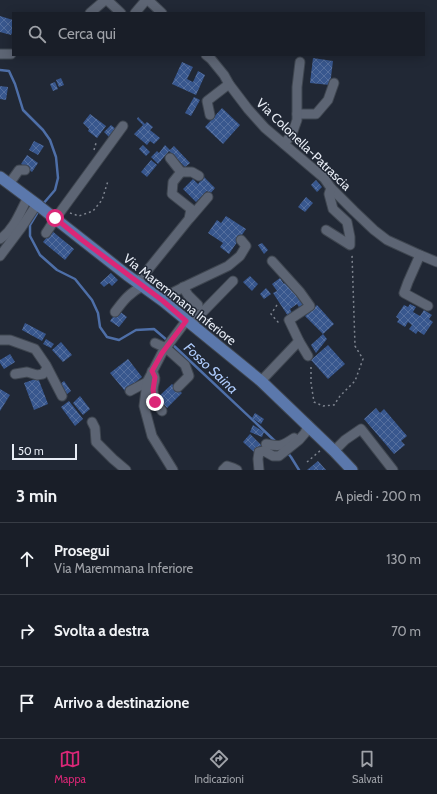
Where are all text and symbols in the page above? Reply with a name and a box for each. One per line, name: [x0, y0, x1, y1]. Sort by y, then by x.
search box: [12, 12, 425, 56]
icon: search: [26, 23, 48, 45]
text: Cerca qui: [58, 25, 116, 43]
street label: Via Colonella-Patrascia: [253, 95, 355, 194]
route start: [46, 209, 64, 227]
street label: Via Maremmana Inferiore: [120, 250, 240, 348]
water label: Fosso Saina: [180, 338, 242, 398]
route end: [146, 393, 164, 411]
scale bar: [12, 442, 77, 461]
text: 50 m: [18, 444, 44, 458]
text: 3 min: [16, 486, 57, 506]
text: A piedi · 200 m: [335, 488, 421, 504]
text: Prosegui: [54, 542, 110, 560]
icon: ahead: [16, 548, 38, 570]
text: 130 m: [386, 551, 421, 567]
text: Via Maremmana Inferiore: [54, 560, 193, 576]
icon: right: [16, 620, 38, 642]
text: Svolta a destra: [54, 622, 149, 640]
text: 70 m: [391, 623, 421, 639]
icon: arrive: [16, 692, 38, 714]
text: Arrivo a destinazione: [54, 694, 189, 712]
tab: Mappa: [54, 748, 86, 786]
tab: Indicazioni: [194, 748, 244, 786]
tab: Salvati: [352, 748, 383, 786]

